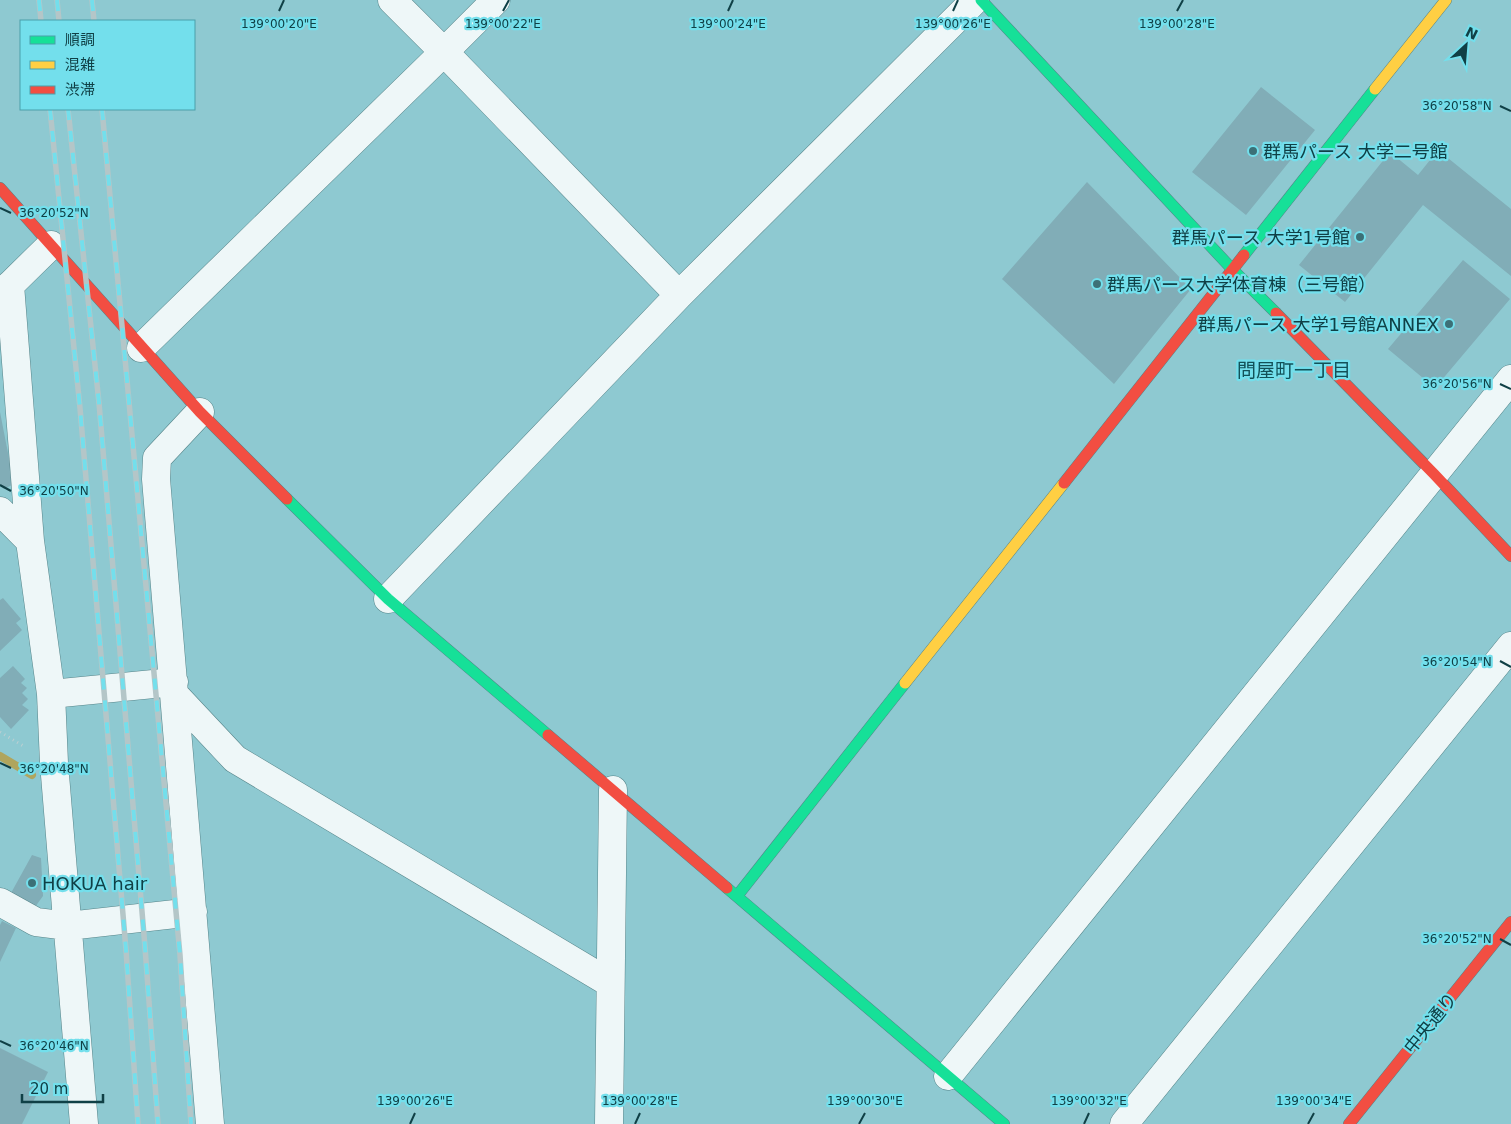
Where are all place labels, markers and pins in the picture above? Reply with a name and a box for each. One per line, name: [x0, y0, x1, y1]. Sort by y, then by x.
place label: 群馬パース 大学二号館: [1263, 141, 1448, 162]
marker: 群馬パース 大学二号館: [1247, 145, 1259, 157]
place label: 群馬パース 大学1号館: [1172, 227, 1350, 248]
marker: 群馬パース 大学1号館: [1354, 231, 1366, 243]
place label: 群馬パース大学体育棟（三号館）: [1107, 274, 1376, 295]
marker: 群馬パース大学体育棟（三号館）: [1091, 278, 1103, 290]
place label: 群馬パース 大学1号館ANNEX: [1198, 314, 1439, 335]
marker: 群馬パース 大学1号館ANNEX: [1443, 318, 1455, 330]
place label: HOKUA hair: [42, 873, 148, 894]
marker: HOKUA hair: [26, 877, 38, 889]

